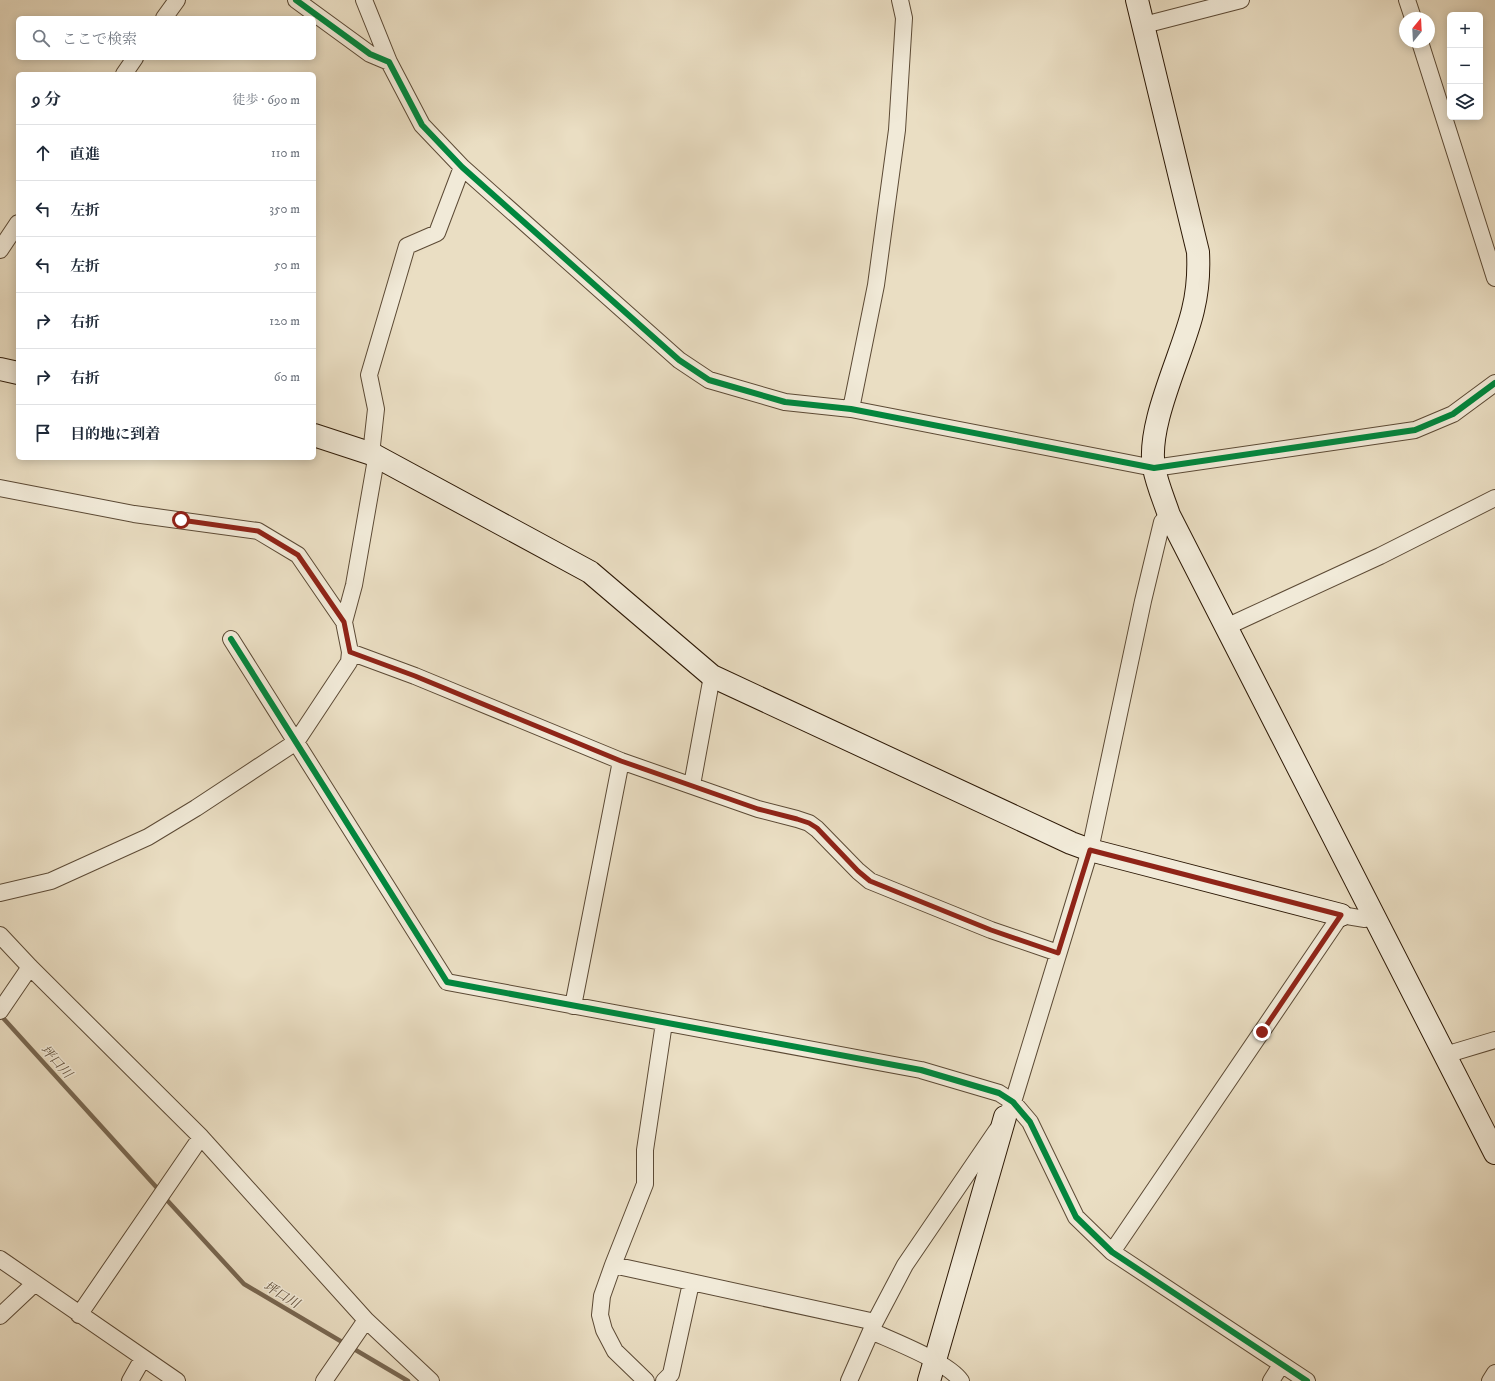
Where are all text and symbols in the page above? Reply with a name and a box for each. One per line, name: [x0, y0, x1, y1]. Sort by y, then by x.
north arrow: [1399, 12, 1435, 48]
map controls: [1447, 12, 1483, 120]
button: +: [1447, 12, 1483, 48]
search box: [16, 16, 316, 60]
icon: search: [30, 27, 52, 49]
text: ここで検索: [62, 30, 137, 49]
button: −: [1447, 48, 1483, 84]
button: layers: [1447, 84, 1483, 120]
text: 9 分: [32, 89, 61, 111]
text: 徒歩 · 690 m: [232, 92, 300, 108]
icon: ahead: [32, 142, 54, 164]
text: 直進: [70, 145, 100, 164]
text: 110 m: [271, 145, 300, 161]
icon: left: [32, 198, 54, 220]
text: 左折: [70, 201, 100, 220]
text: 350 m: [269, 201, 300, 217]
icon: left: [32, 254, 54, 276]
text: 左折: [70, 257, 100, 276]
text: 50 m: [274, 257, 300, 273]
icon: right: [32, 310, 54, 332]
text: 右折: [70, 313, 100, 332]
text: 120 m: [269, 313, 300, 329]
icon: right: [32, 366, 54, 388]
text: 右折: [70, 369, 100, 388]
text: 60 m: [274, 369, 300, 385]
icon: arrive: [32, 422, 54, 444]
text: 目的地に到着: [70, 425, 160, 444]
route start: [172, 511, 190, 529]
route end: [1253, 1023, 1271, 1041]
water label: 坪口川: [37, 1042, 77, 1083]
water label: 坪口川: [261, 1278, 304, 1313]

